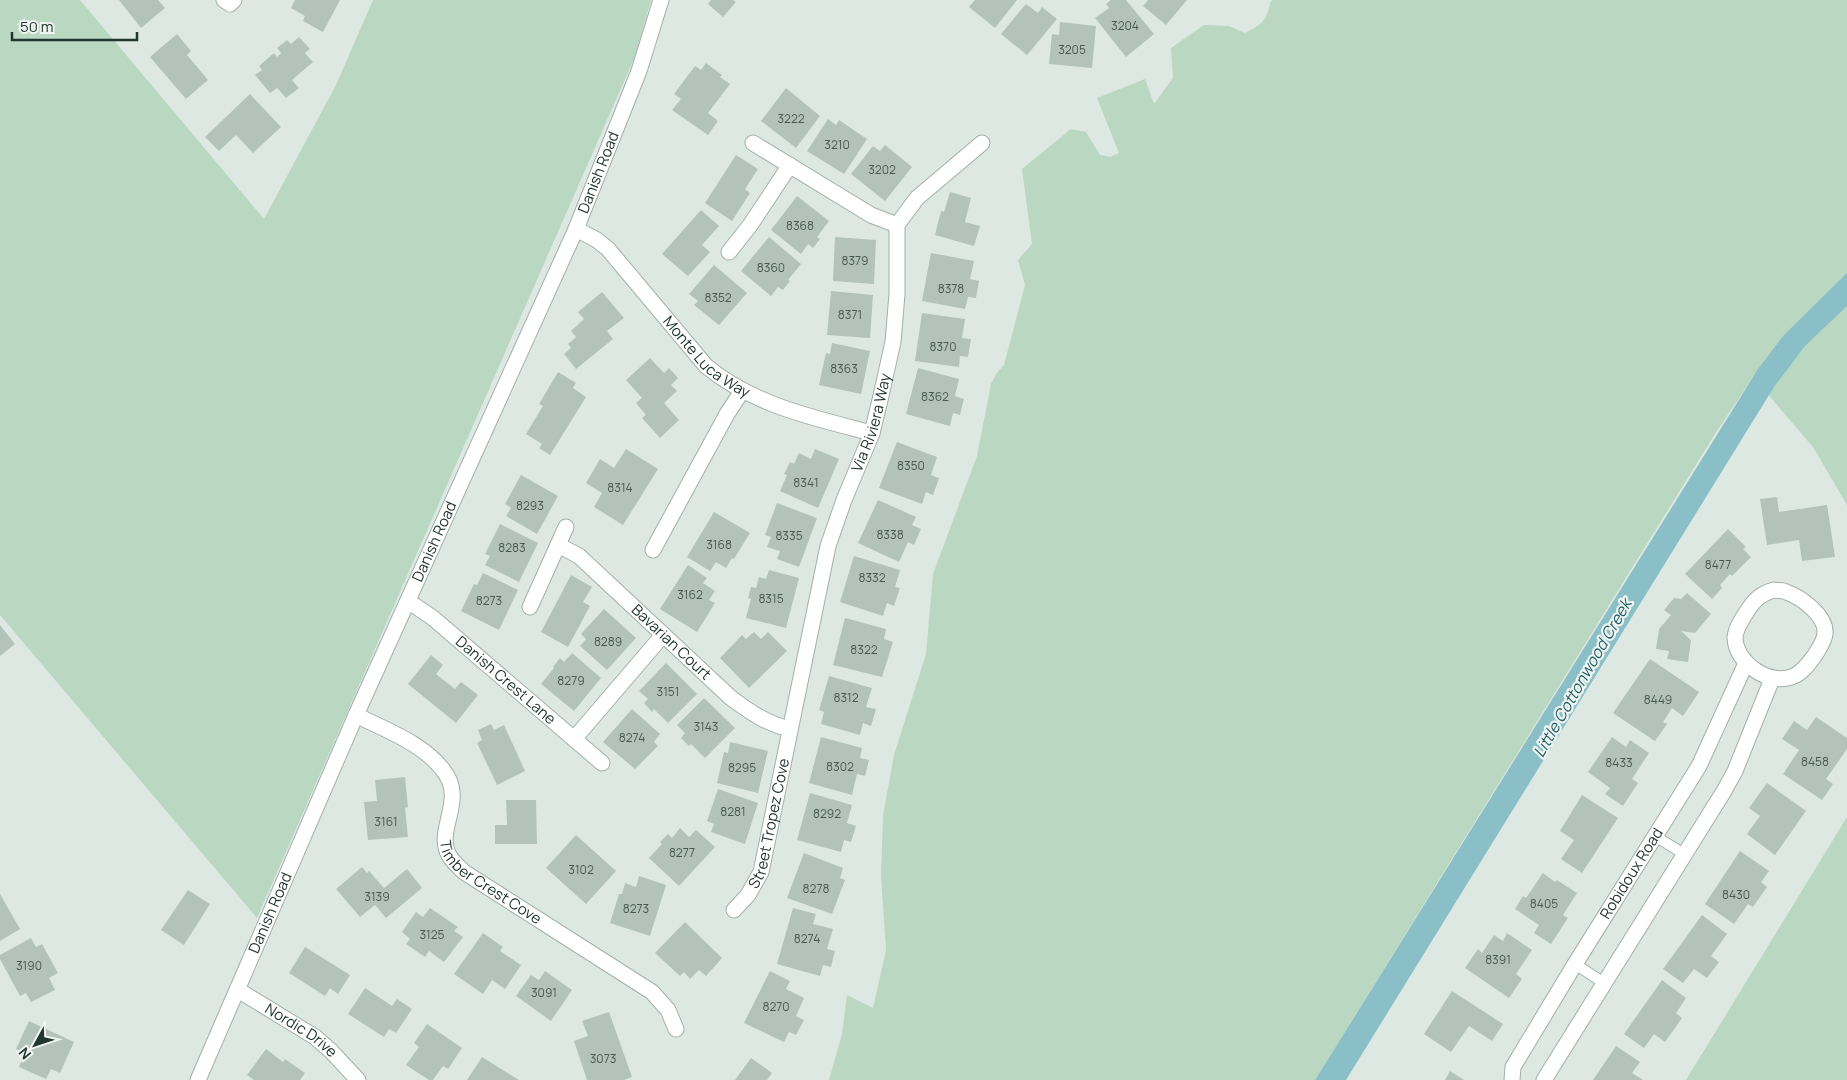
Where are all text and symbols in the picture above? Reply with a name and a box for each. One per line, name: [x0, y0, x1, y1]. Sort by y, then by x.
scale bar: [12, 10, 138, 42]
text: 50 m: [20, 16, 54, 37]
house number: 3204: [1111, 17, 1139, 34]
house number: 3205: [1058, 41, 1086, 58]
house number: 3222: [777, 110, 805, 127]
street label: Danish Road: [572, 128, 624, 216]
house number: 3210: [824, 136, 850, 153]
house number: 3202: [868, 161, 896, 178]
house number: 8368: [786, 217, 814, 234]
house number: 8379: [841, 252, 869, 269]
house number: 8360: [757, 259, 785, 276]
house number: 8378: [938, 280, 964, 297]
house number: 8352: [704, 289, 732, 306]
house number: 8371: [838, 306, 862, 323]
street label: Monte Luca Way: [658, 311, 754, 402]
house number: 8370: [930, 338, 956, 355]
house number: 8363: [830, 360, 858, 377]
street label: Via Riviera Way: [846, 371, 896, 475]
house number: 8362: [921, 388, 949, 405]
house number: 8350: [897, 457, 925, 474]
house number: 8341: [793, 474, 819, 491]
house number: 8314: [607, 479, 633, 496]
house number: 8293: [516, 497, 544, 514]
street label: Danish Road: [407, 498, 461, 585]
house number: 8338: [876, 526, 904, 543]
house number: 8335: [775, 527, 803, 544]
house number: 3168: [706, 536, 732, 553]
house number: 8283: [498, 539, 526, 556]
house number: 8477: [1705, 556, 1731, 573]
house number: 8332: [858, 569, 886, 586]
house number: 3162: [677, 586, 703, 603]
house number: 8315: [758, 590, 784, 607]
house number: 8273: [476, 592, 502, 609]
water label: Little Cottonwood Creek: [1528, 593, 1637, 761]
street label: Bavarian Court: [627, 599, 716, 684]
street label: Danish Crest Lane: [451, 631, 561, 729]
house number: 8289: [594, 633, 622, 650]
house number: 8322: [850, 641, 878, 658]
house number: 8279: [557, 672, 585, 689]
house number: 3151: [657, 683, 679, 700]
house number: 8312: [833, 689, 859, 706]
house number: 8449: [1644, 691, 1672, 708]
house number: 3143: [693, 718, 719, 735]
house number: 8274: [619, 729, 645, 746]
house number: 8458: [1801, 753, 1829, 770]
house number: 8433: [1605, 754, 1633, 771]
street label: Street Tropez Cove: [743, 756, 794, 892]
house number: 8302: [826, 758, 854, 775]
house number: 8295: [728, 759, 756, 776]
house number: 8281: [720, 803, 746, 820]
house number: 8292: [813, 805, 841, 822]
house number: 3161: [374, 813, 398, 830]
street label: Robidoux Road: [1595, 824, 1668, 923]
street label: Timber Crest Cove: [435, 839, 546, 929]
house number: 8277: [669, 844, 695, 861]
house number: 3102: [568, 861, 594, 878]
street label: Danish Road: [243, 869, 297, 957]
house number: 8278: [803, 880, 829, 897]
house number: 8430: [1722, 886, 1750, 903]
house number: 3139: [364, 888, 390, 905]
house number: 8405: [1530, 895, 1558, 912]
house number: 8273: [623, 900, 649, 917]
house number: 3125: [419, 926, 445, 943]
house number: 8274: [794, 930, 820, 947]
house number: 8391: [1485, 951, 1511, 968]
house number: 3190: [16, 957, 42, 974]
house number: 3091: [531, 984, 557, 1001]
street label: Nordic Drive: [261, 998, 343, 1062]
house number: 8270: [762, 998, 790, 1015]
north arrow: [10, 1020, 60, 1070]
text: N: [14, 1044, 35, 1064]
house number: 3073: [590, 1050, 616, 1067]

